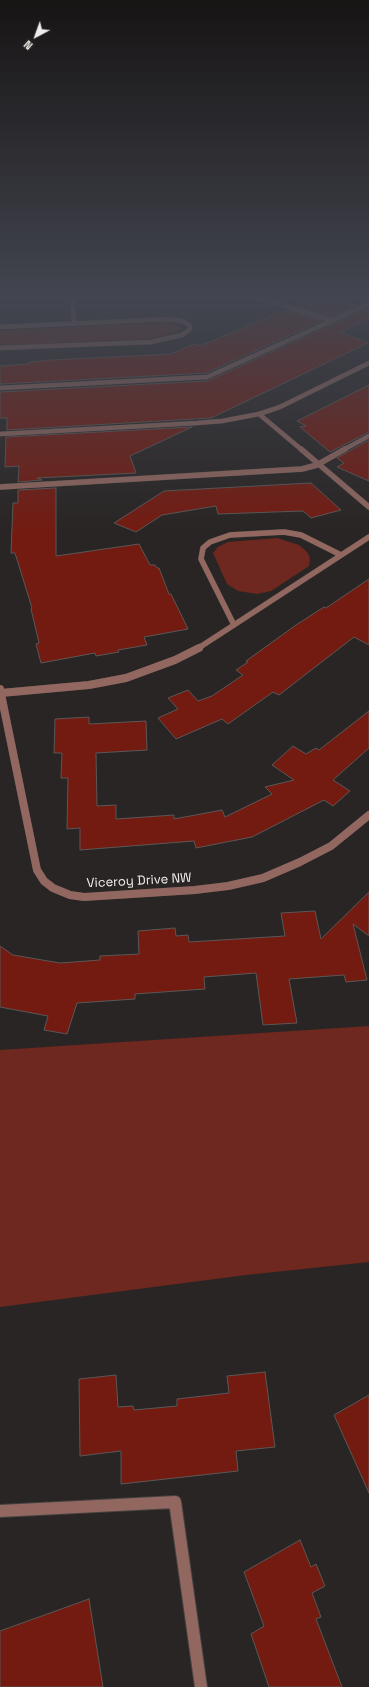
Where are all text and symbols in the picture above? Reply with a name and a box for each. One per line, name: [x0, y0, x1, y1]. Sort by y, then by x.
north arrow: [16, 16, 56, 56]
text: N: [21, 37, 36, 53]
street label: Viceroy Drive NW: [86, 870, 192, 892]

